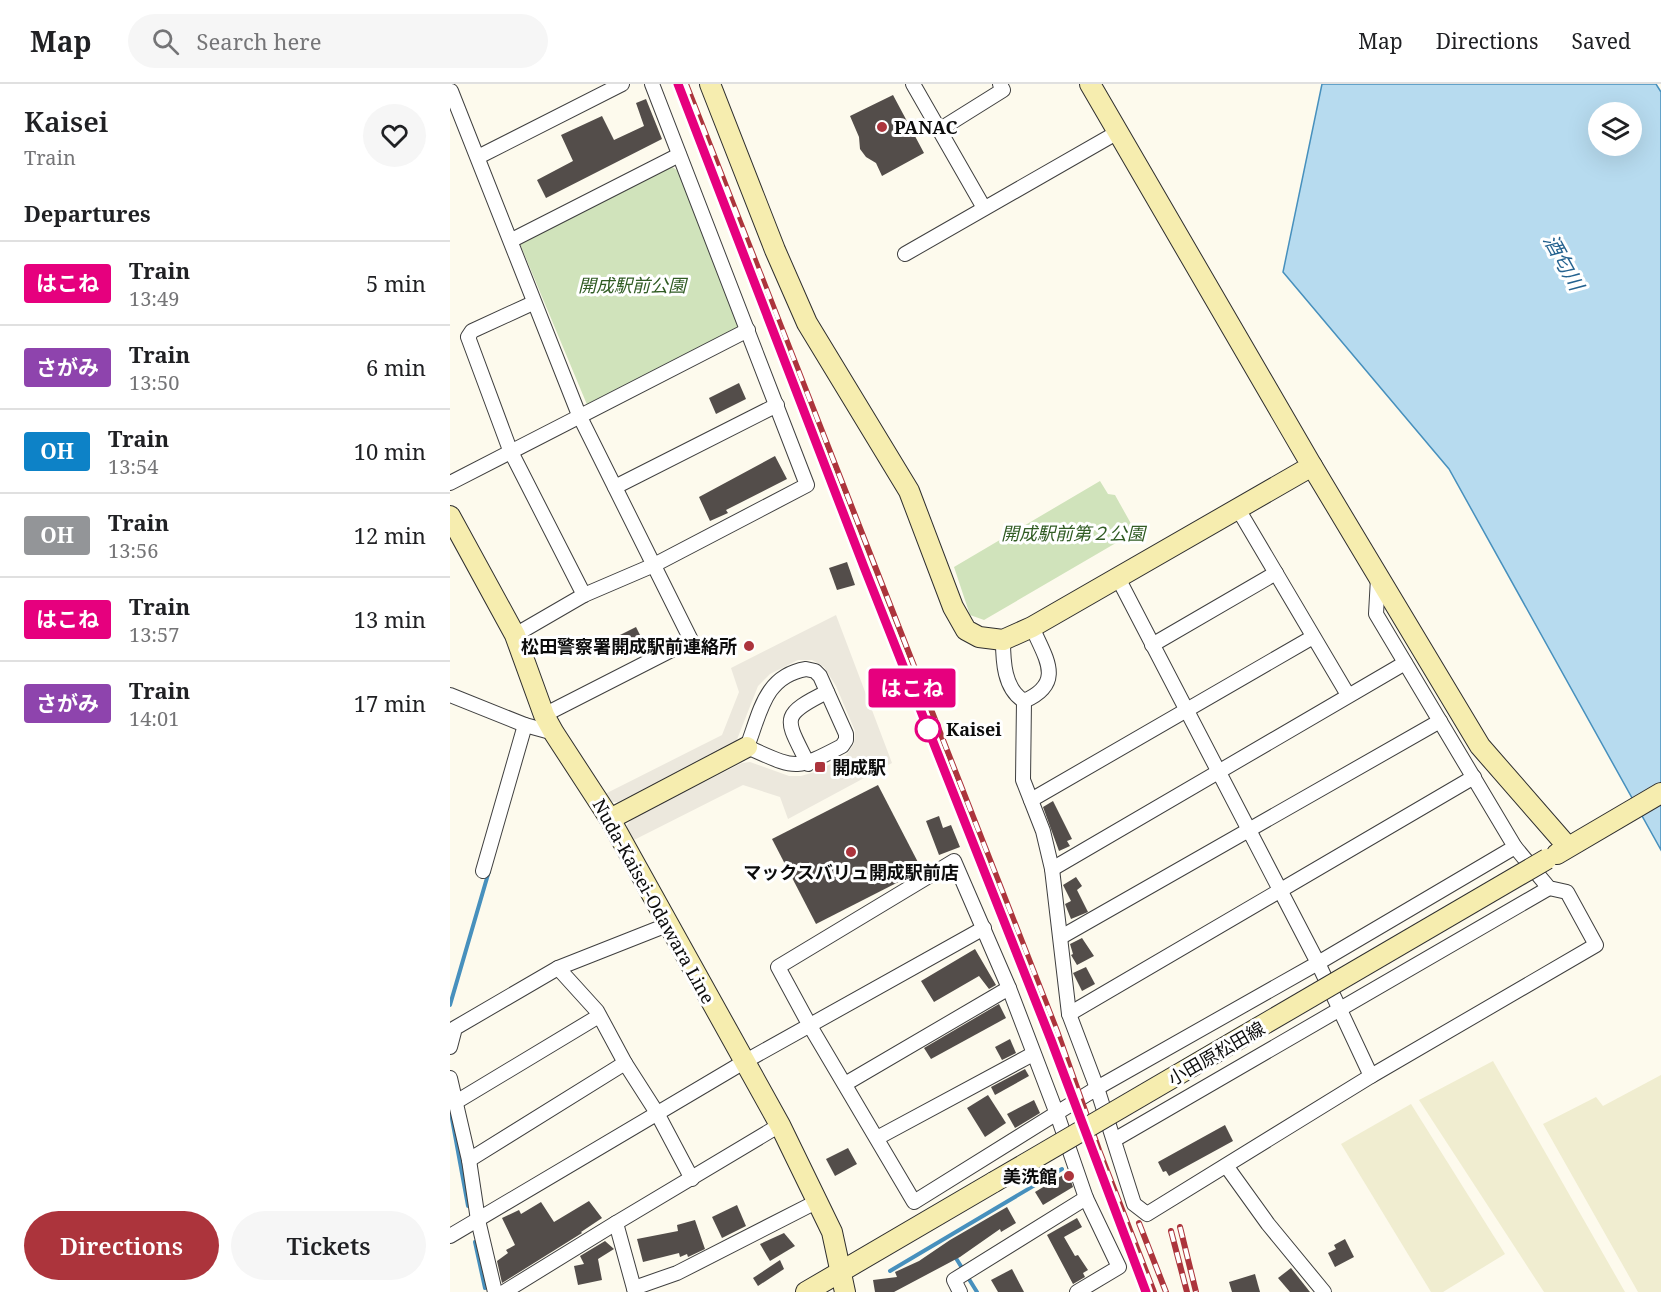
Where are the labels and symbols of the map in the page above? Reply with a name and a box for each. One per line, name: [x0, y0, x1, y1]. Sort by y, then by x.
place label: PANAC: [894, 115, 958, 139]
marker: PANAC: [875, 120, 889, 134]
water label: 酒匂川: [1538, 229, 1591, 297]
park label: 開成駅前公園: [578, 273, 689, 297]
park label: 開成駅前第２公園: [1001, 521, 1148, 545]
place label: 松田警察署開成駅前連絡所: [521, 634, 737, 658]
marker: 松田警察署開成駅前連絡所: [742, 639, 756, 653]
line badge: はこね: [878, 668, 946, 708]
marker: Kaisei: [915, 716, 941, 742]
place label: Kaisei: [946, 717, 1002, 741]
place label: 開成駅: [832, 755, 886, 779]
marker: 開成駅: [813, 760, 827, 774]
street label: Nuda-Kaisei-Odawara Line: [588, 794, 720, 1008]
marker: マックスバリュ開成駅前店: [844, 845, 858, 859]
place label: マックスバリュ開成駅前店: [743, 860, 959, 884]
street label: 小田原松田線: [1163, 1016, 1269, 1090]
place label: 美洗館: [1003, 1164, 1057, 1188]
marker: 美洗館: [1062, 1169, 1076, 1183]

